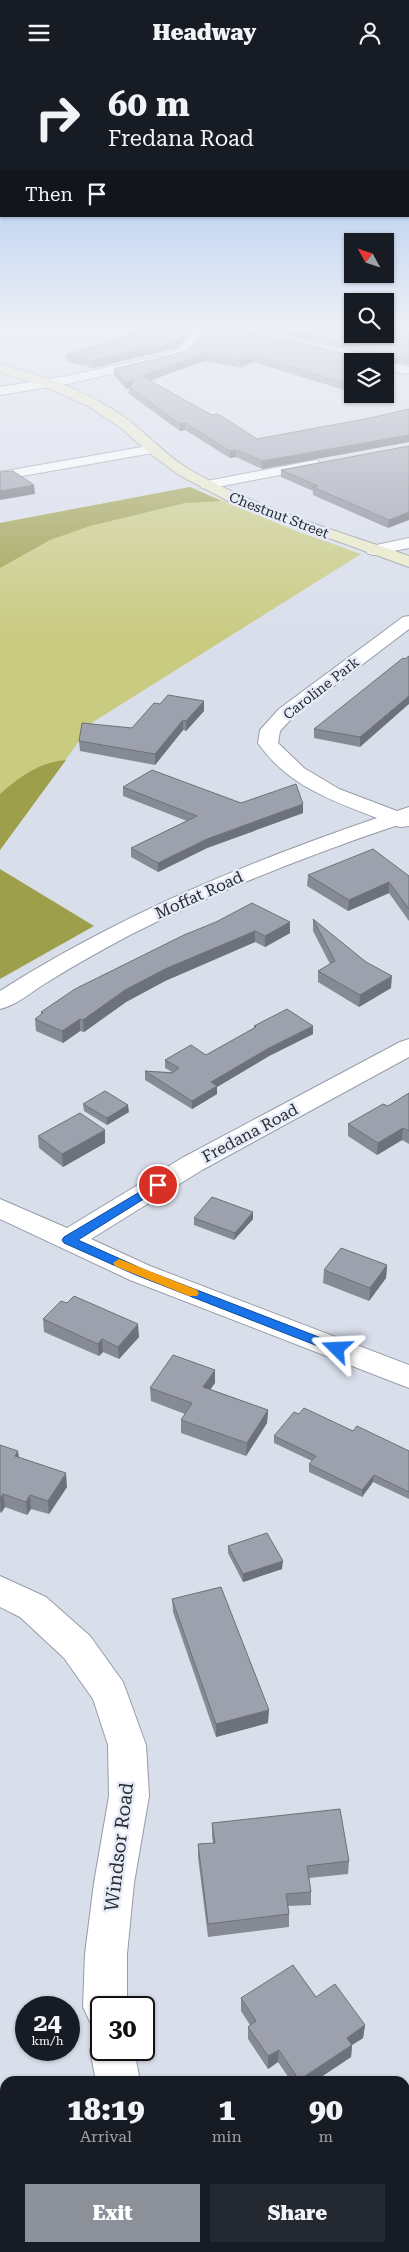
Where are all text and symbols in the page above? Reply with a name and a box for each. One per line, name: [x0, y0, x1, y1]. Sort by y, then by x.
icon: menu: [25, 19, 53, 47]
icon: person: [356, 19, 384, 47]
text: Headway: [153, 20, 256, 45]
text: 60 m: [108, 84, 190, 125]
icon: right: [25, 85, 90, 150]
text: Fredana Road: [108, 126, 254, 151]
icon: arrive: [83, 180, 111, 208]
text: Then: [25, 183, 73, 206]
north arrow: [344, 233, 394, 283]
map controls: [344, 233, 394, 403]
button: search: [344, 293, 394, 343]
button: layers: [344, 353, 394, 403]
street label: Chestnut Street: [227, 489, 331, 541]
street label: Caroline Park: [280, 653, 362, 723]
street label: Moffat Road: [152, 867, 246, 923]
street label: Fredana Road: [199, 1100, 301, 1166]
pin: [137, 1164, 179, 1206]
icon: arrive: [144, 1171, 172, 1199]
position arrow: [310, 1322, 362, 1374]
street label: Windsor Road: [100, 1781, 138, 1913]
speed limit sign: 30: [90, 1996, 155, 2061]
text: 24: [33, 2008, 62, 2037]
text: km/h: [31, 2034, 64, 2048]
text: 18:19: [67, 2092, 144, 2127]
text: 1: [218, 2092, 235, 2127]
text: 90: [309, 2092, 343, 2127]
text: Arrival: [80, 2127, 132, 2146]
text: min: [212, 2127, 242, 2146]
text: m: [319, 2127, 333, 2146]
button: Exit: [25, 2184, 200, 2242]
button: Share: [210, 2184, 385, 2242]

